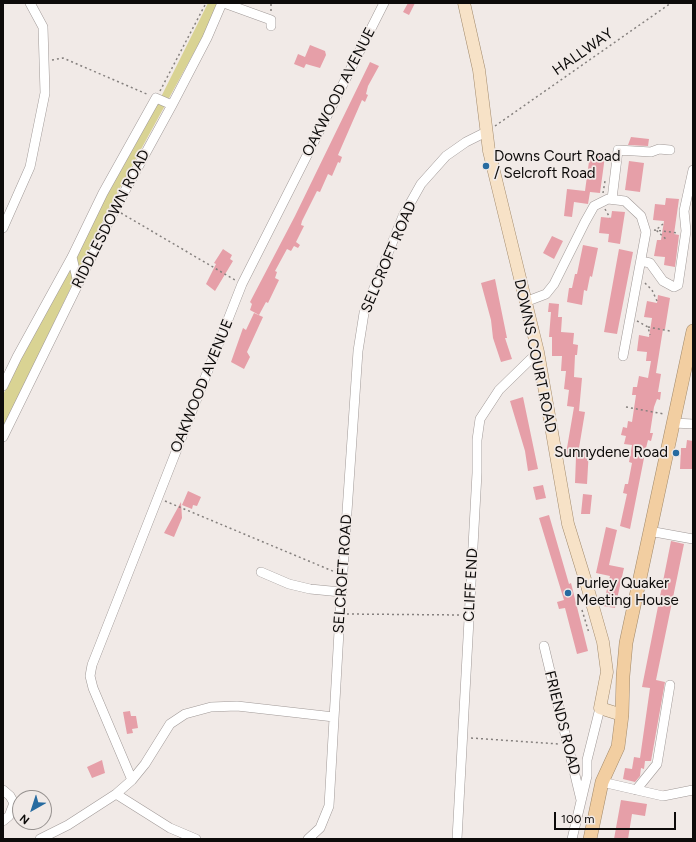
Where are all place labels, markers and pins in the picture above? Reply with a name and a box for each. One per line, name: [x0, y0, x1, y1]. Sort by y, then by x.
place label: Downs Court Road / Selcroft Road: [494, 148, 621, 183]
marker: Downs Court Road / Selcroft Road: [481, 161, 491, 171]
place label: Sunnydene Road: [554, 444, 668, 462]
marker: Sunnydene Road: [671, 448, 681, 458]
place label: Purley Quaker Meeting House: [576, 575, 679, 610]
marker: Purley Quaker Meeting House: [563, 588, 573, 598]

